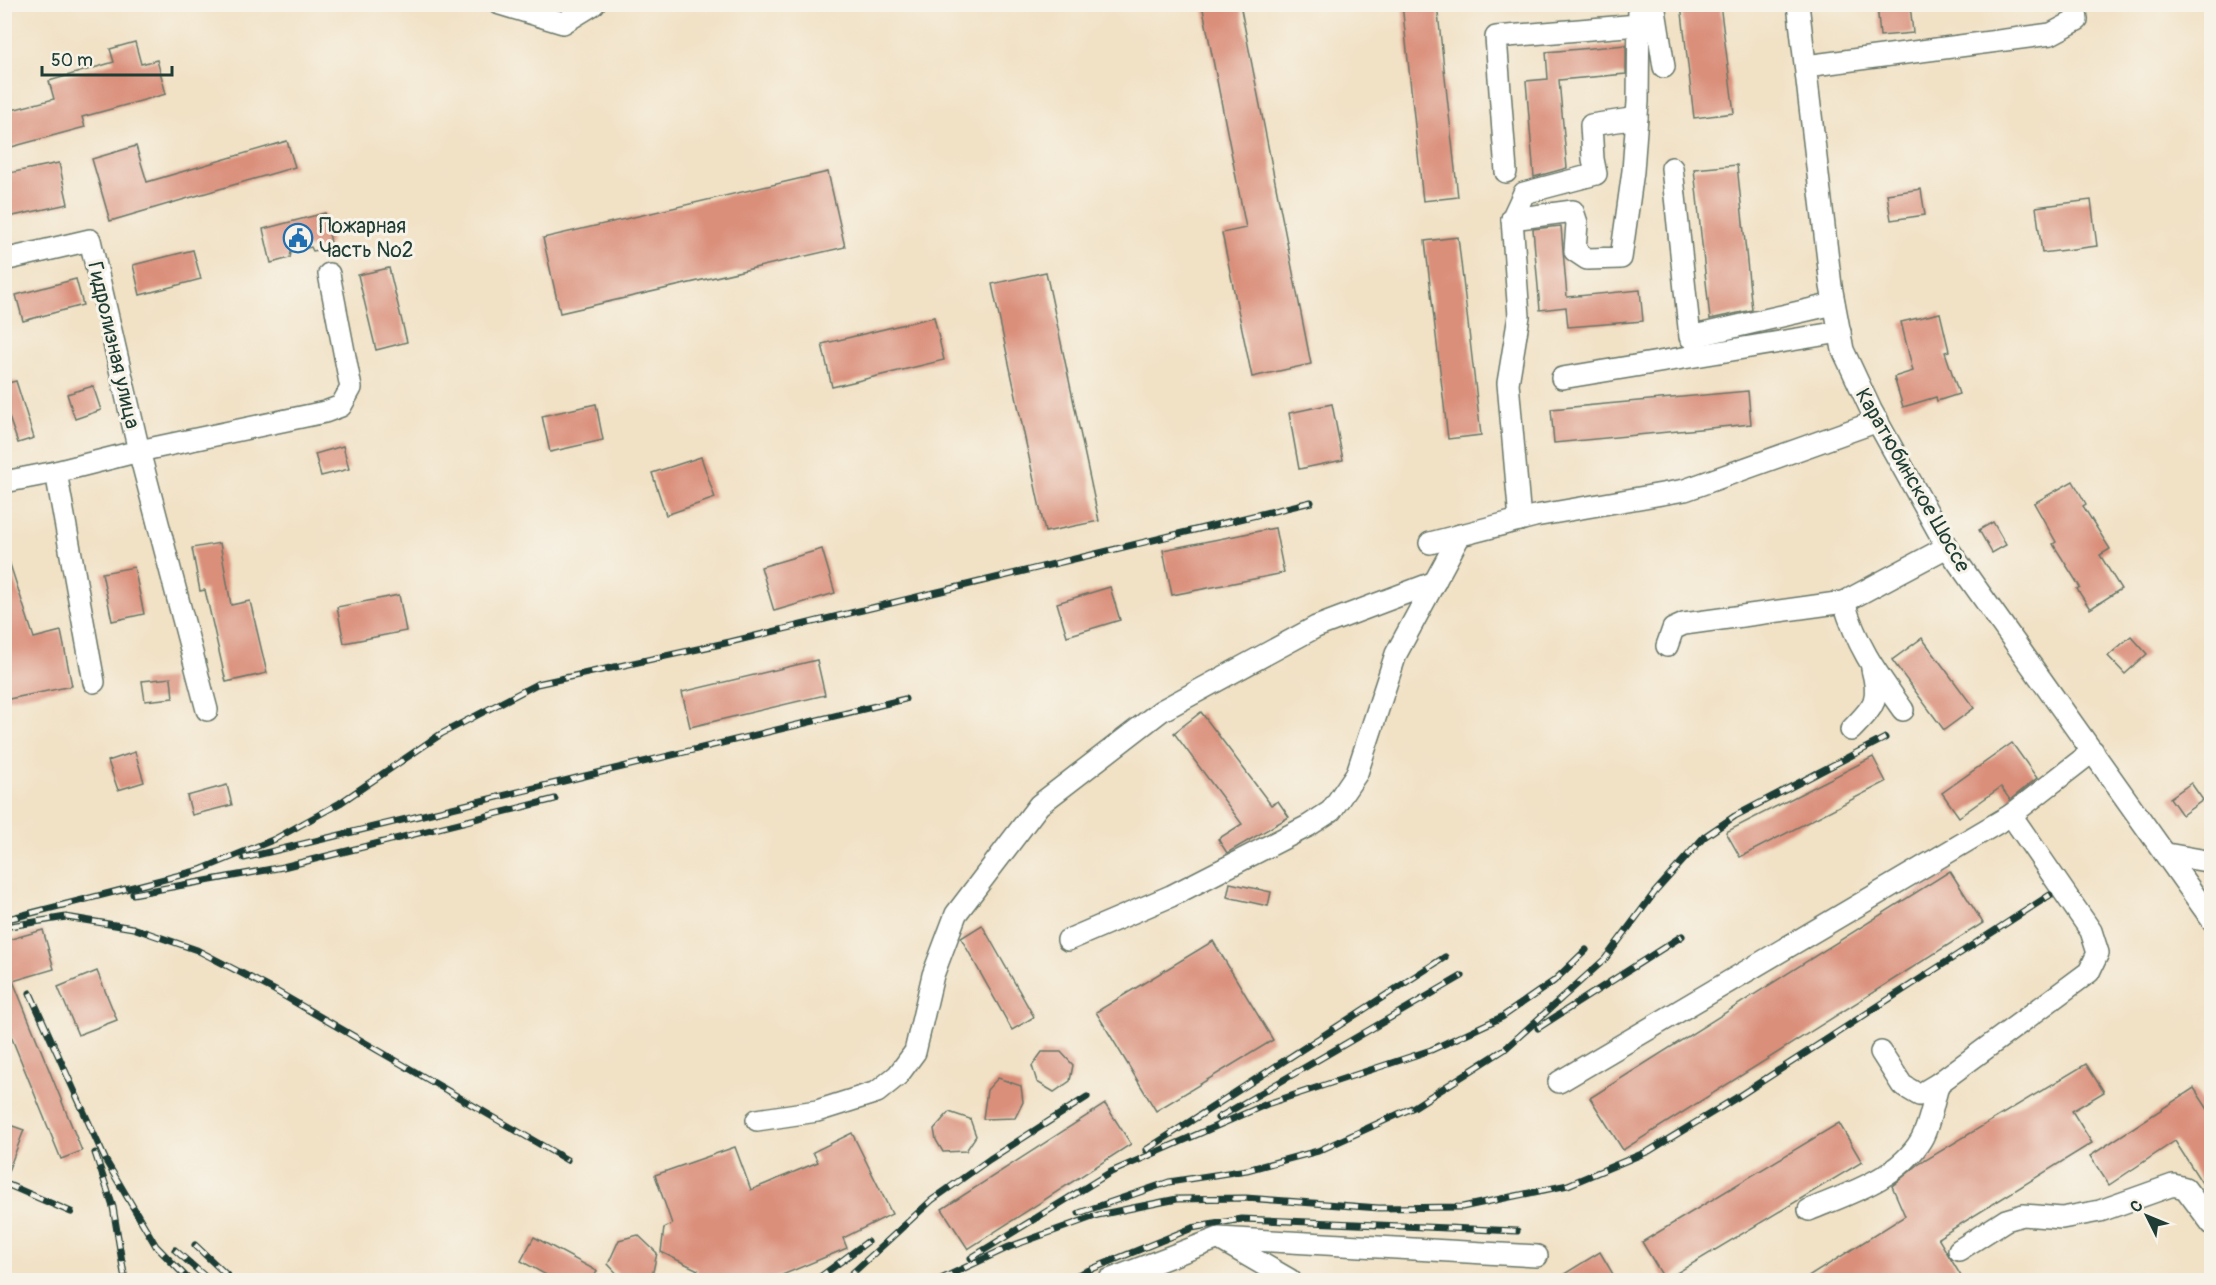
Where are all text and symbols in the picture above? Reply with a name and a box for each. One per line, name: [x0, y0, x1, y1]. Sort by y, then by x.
scale bar: [42, 39, 172, 77]
text: 50 m: [51, 49, 93, 72]
place label: Пожарная Часть №2: [319, 213, 414, 264]
public building icon: Пожарная Часть №2: [282, 222, 314, 254]
street label: Гидролизная улица: [81, 259, 146, 431]
street label: Каратюбинское Шоссе: [1849, 383, 1977, 578]
north arrow: [2117, 1186, 2177, 1246]
text: С: [2126, 1196, 2148, 1217]

